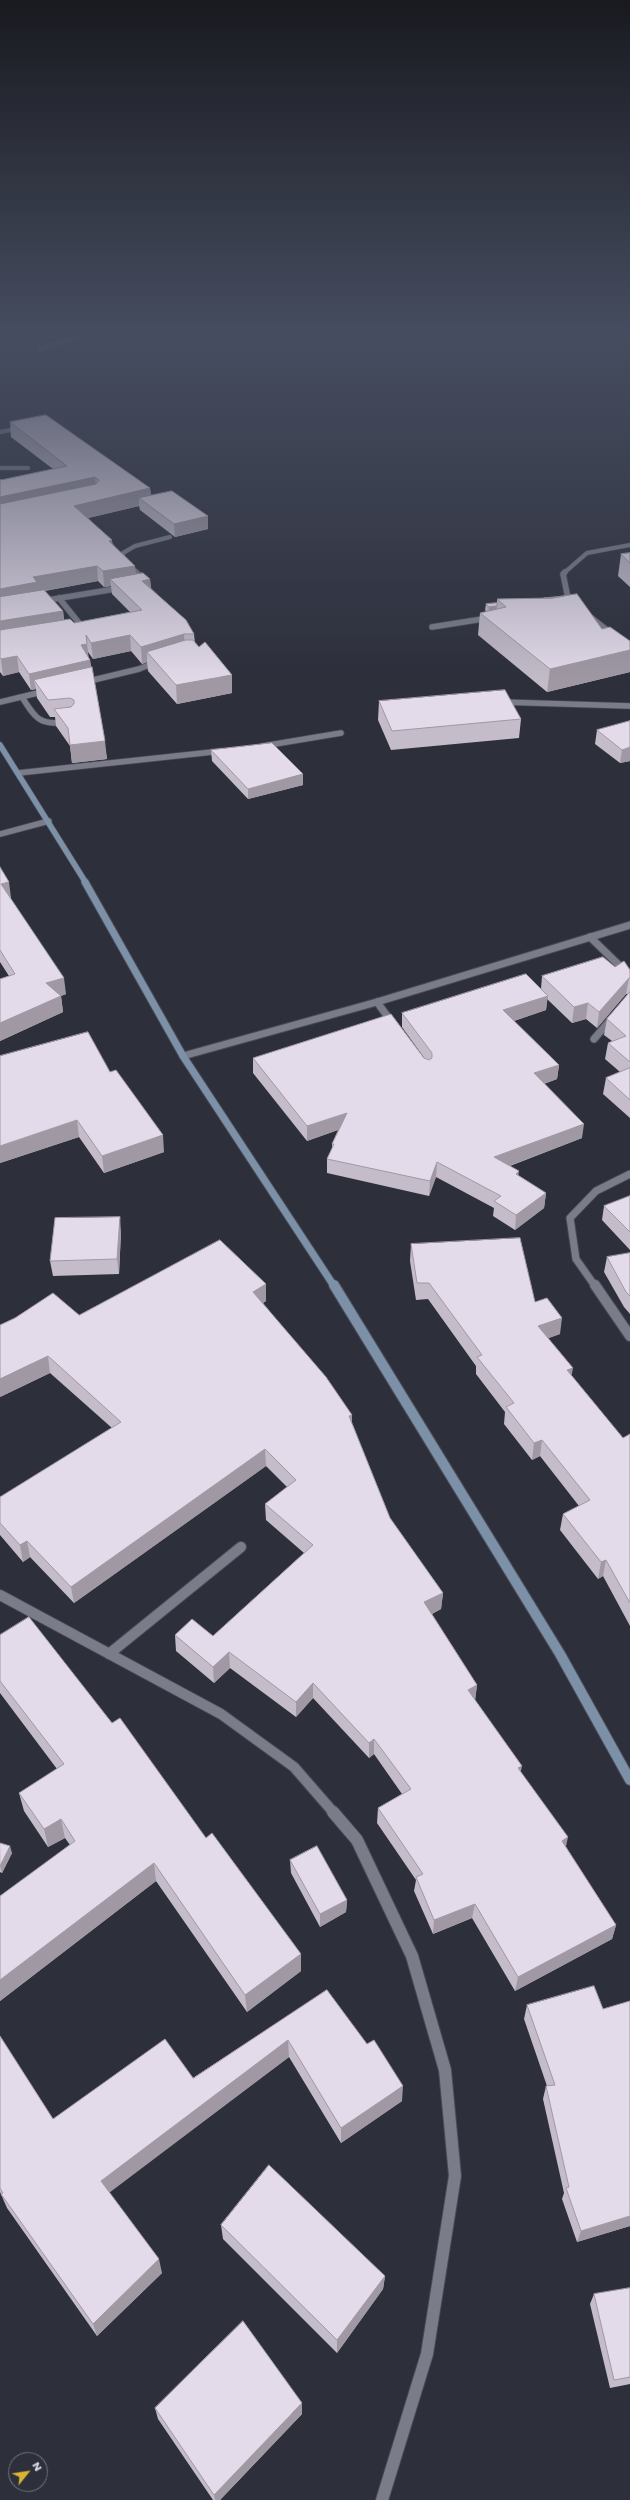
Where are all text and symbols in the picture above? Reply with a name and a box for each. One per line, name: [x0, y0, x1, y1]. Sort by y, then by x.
north arrow: [8, 2452, 48, 2492]
text: N: [29, 2459, 47, 2474]

